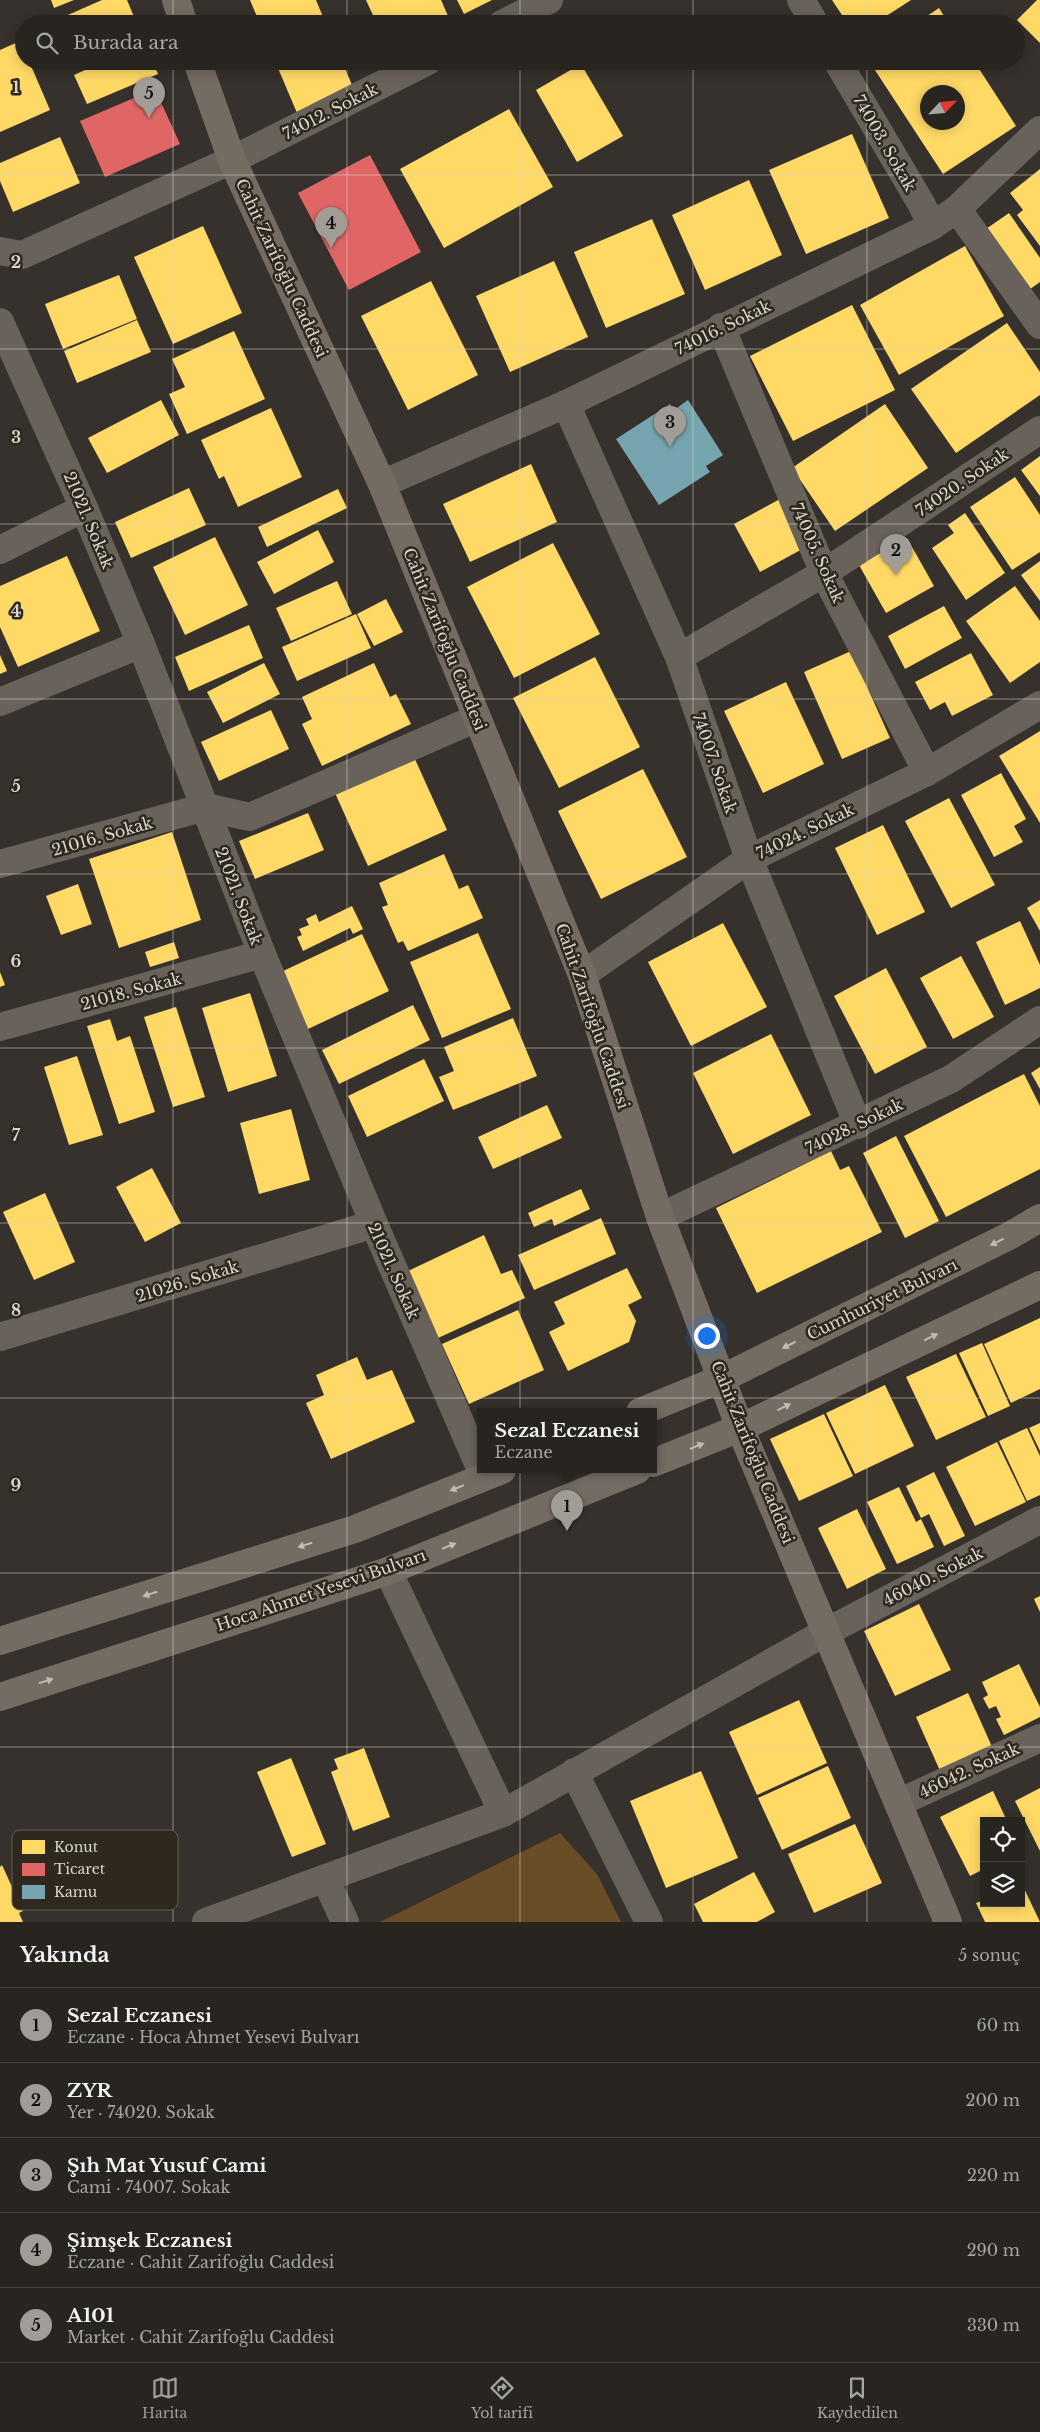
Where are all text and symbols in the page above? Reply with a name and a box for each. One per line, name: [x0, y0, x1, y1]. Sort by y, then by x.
search box: [15, 15, 1025, 70]
icon: search: [33, 29, 61, 57]
text: Burada ara: [73, 31, 179, 54]
text: 1: [13, 77, 20, 97]
pin: 5: [133, 77, 165, 118]
street label: 74012. Sokak: [279, 78, 381, 143]
north arrow: [920, 85, 965, 130]
street label: 74003. Sokak: [849, 91, 921, 195]
street label: Cahit Zarifoğlu Caddesi: [232, 175, 333, 361]
pin: 4: [315, 207, 347, 248]
text: 2: [11, 252, 21, 272]
street label: 74016. Sokak: [672, 295, 774, 359]
pin: 3: [654, 406, 686, 447]
text: 3: [11, 427, 21, 447]
street label: 74020. Sokak: [912, 444, 1012, 520]
street label: 21021. Sokak: [60, 468, 118, 572]
street label: 74005. Sokak: [787, 500, 849, 606]
pin: 2: [880, 534, 912, 575]
street label: Cahit Zarifoğlu Caddesi: [399, 545, 491, 734]
text: 4: [11, 601, 21, 621]
street label: 74007. Sokak: [688, 710, 742, 816]
text: 5: [11, 776, 21, 796]
street label: 74024. Sokak: [753, 799, 857, 863]
street label: 21016. Sokak: [49, 812, 155, 860]
street label: 21021. Sokak: [211, 844, 267, 948]
street label: Cahit Zarifoğlu Caddesi: [552, 920, 634, 1112]
text: 6: [11, 951, 22, 971]
street label: 21018. Sokak: [78, 968, 184, 1014]
street label: 74028. Sokak: [802, 1094, 906, 1158]
text: 7: [12, 1125, 21, 1145]
street label: 21021. Sokak: [364, 1220, 424, 1323]
one-way arrow: [990, 1238, 1005, 1246]
street label: Cumhuriyet Bulvarı: [804, 1254, 961, 1344]
street label: 21026. Sokak: [133, 1256, 241, 1306]
text: 8: [11, 1300, 21, 1320]
your location: [694, 1323, 720, 1349]
one-way arrow: [923, 1333, 938, 1341]
one-way arrow: [782, 1341, 796, 1349]
street label: Cahit Zarifoğlu Caddesi: [707, 1358, 799, 1547]
one-way arrow: [777, 1403, 791, 1411]
popup: [477, 1408, 657, 1473]
text: Sezal Eczanesi: [495, 1419, 639, 1442]
one-way arrow: [690, 1441, 704, 1449]
text: Eczane: [495, 1442, 553, 1462]
text: 9: [11, 1475, 22, 1495]
one-way arrow: [449, 1484, 464, 1492]
pin: 1: [551, 1490, 583, 1531]
one-way arrow: [297, 1541, 312, 1549]
one-way arrow: [442, 1542, 457, 1550]
street label: 46040. Sokak: [880, 1542, 987, 1610]
street label: Hoca Ahmet Yesevi Bulvarı: [213, 1544, 429, 1635]
one-way arrow: [142, 1590, 157, 1598]
one-way arrow: [39, 1677, 54, 1685]
street label: 46042. Sokak: [916, 1738, 1023, 1802]
map controls: [980, 1817, 1025, 1907]
button: locate: [980, 1817, 1025, 1862]
legend: [12, 1830, 178, 1910]
text: Konut: [54, 1838, 99, 1856]
text: Ticaret: [54, 1860, 106, 1878]
button: layers: [980, 1862, 1025, 1907]
text: Kamu: [54, 1883, 98, 1901]
text: Yakında: [20, 1942, 110, 1968]
text: 5 sonuç: [958, 1945, 1020, 1965]
text: Sezal Eczanesi: [67, 2004, 212, 2027]
text: 1: [33, 2015, 39, 2035]
text: 60 m: [977, 2015, 1020, 2035]
text: Eczane · Hoca Ahmet Yesevi Bulvarı: [67, 2027, 360, 2047]
text: ZYR: [67, 2079, 112, 2102]
text: 2: [31, 2090, 41, 2110]
text: 200 m: [966, 2090, 1020, 2110]
text: Yer · 74020. Sokak: [67, 2102, 215, 2122]
text: Şıh Mat Yusuf Cami: [67, 2154, 266, 2177]
text: 3: [31, 2165, 41, 2185]
text: 220 m: [967, 2165, 1020, 2185]
text: Cami · 74007. Sokak: [67, 2177, 230, 2197]
text: Şimşek Eczanesi: [67, 2229, 232, 2252]
text: 4: [31, 2240, 41, 2260]
text: 290 m: [967, 2240, 1020, 2260]
text: Eczane · Cahit Zarifoğlu Caddesi: [67, 2252, 334, 2272]
text: A101: [67, 2304, 114, 2327]
text: 5: [31, 2315, 41, 2335]
text: 330 m: [967, 2315, 1020, 2335]
text: Market · Cahit Zarifoğlu Caddesi: [67, 2327, 334, 2347]
tab: Harita: [142, 2374, 187, 2422]
tab: Yol tarifi: [471, 2374, 533, 2422]
tab: Kaydedilen: [817, 2374, 898, 2422]

